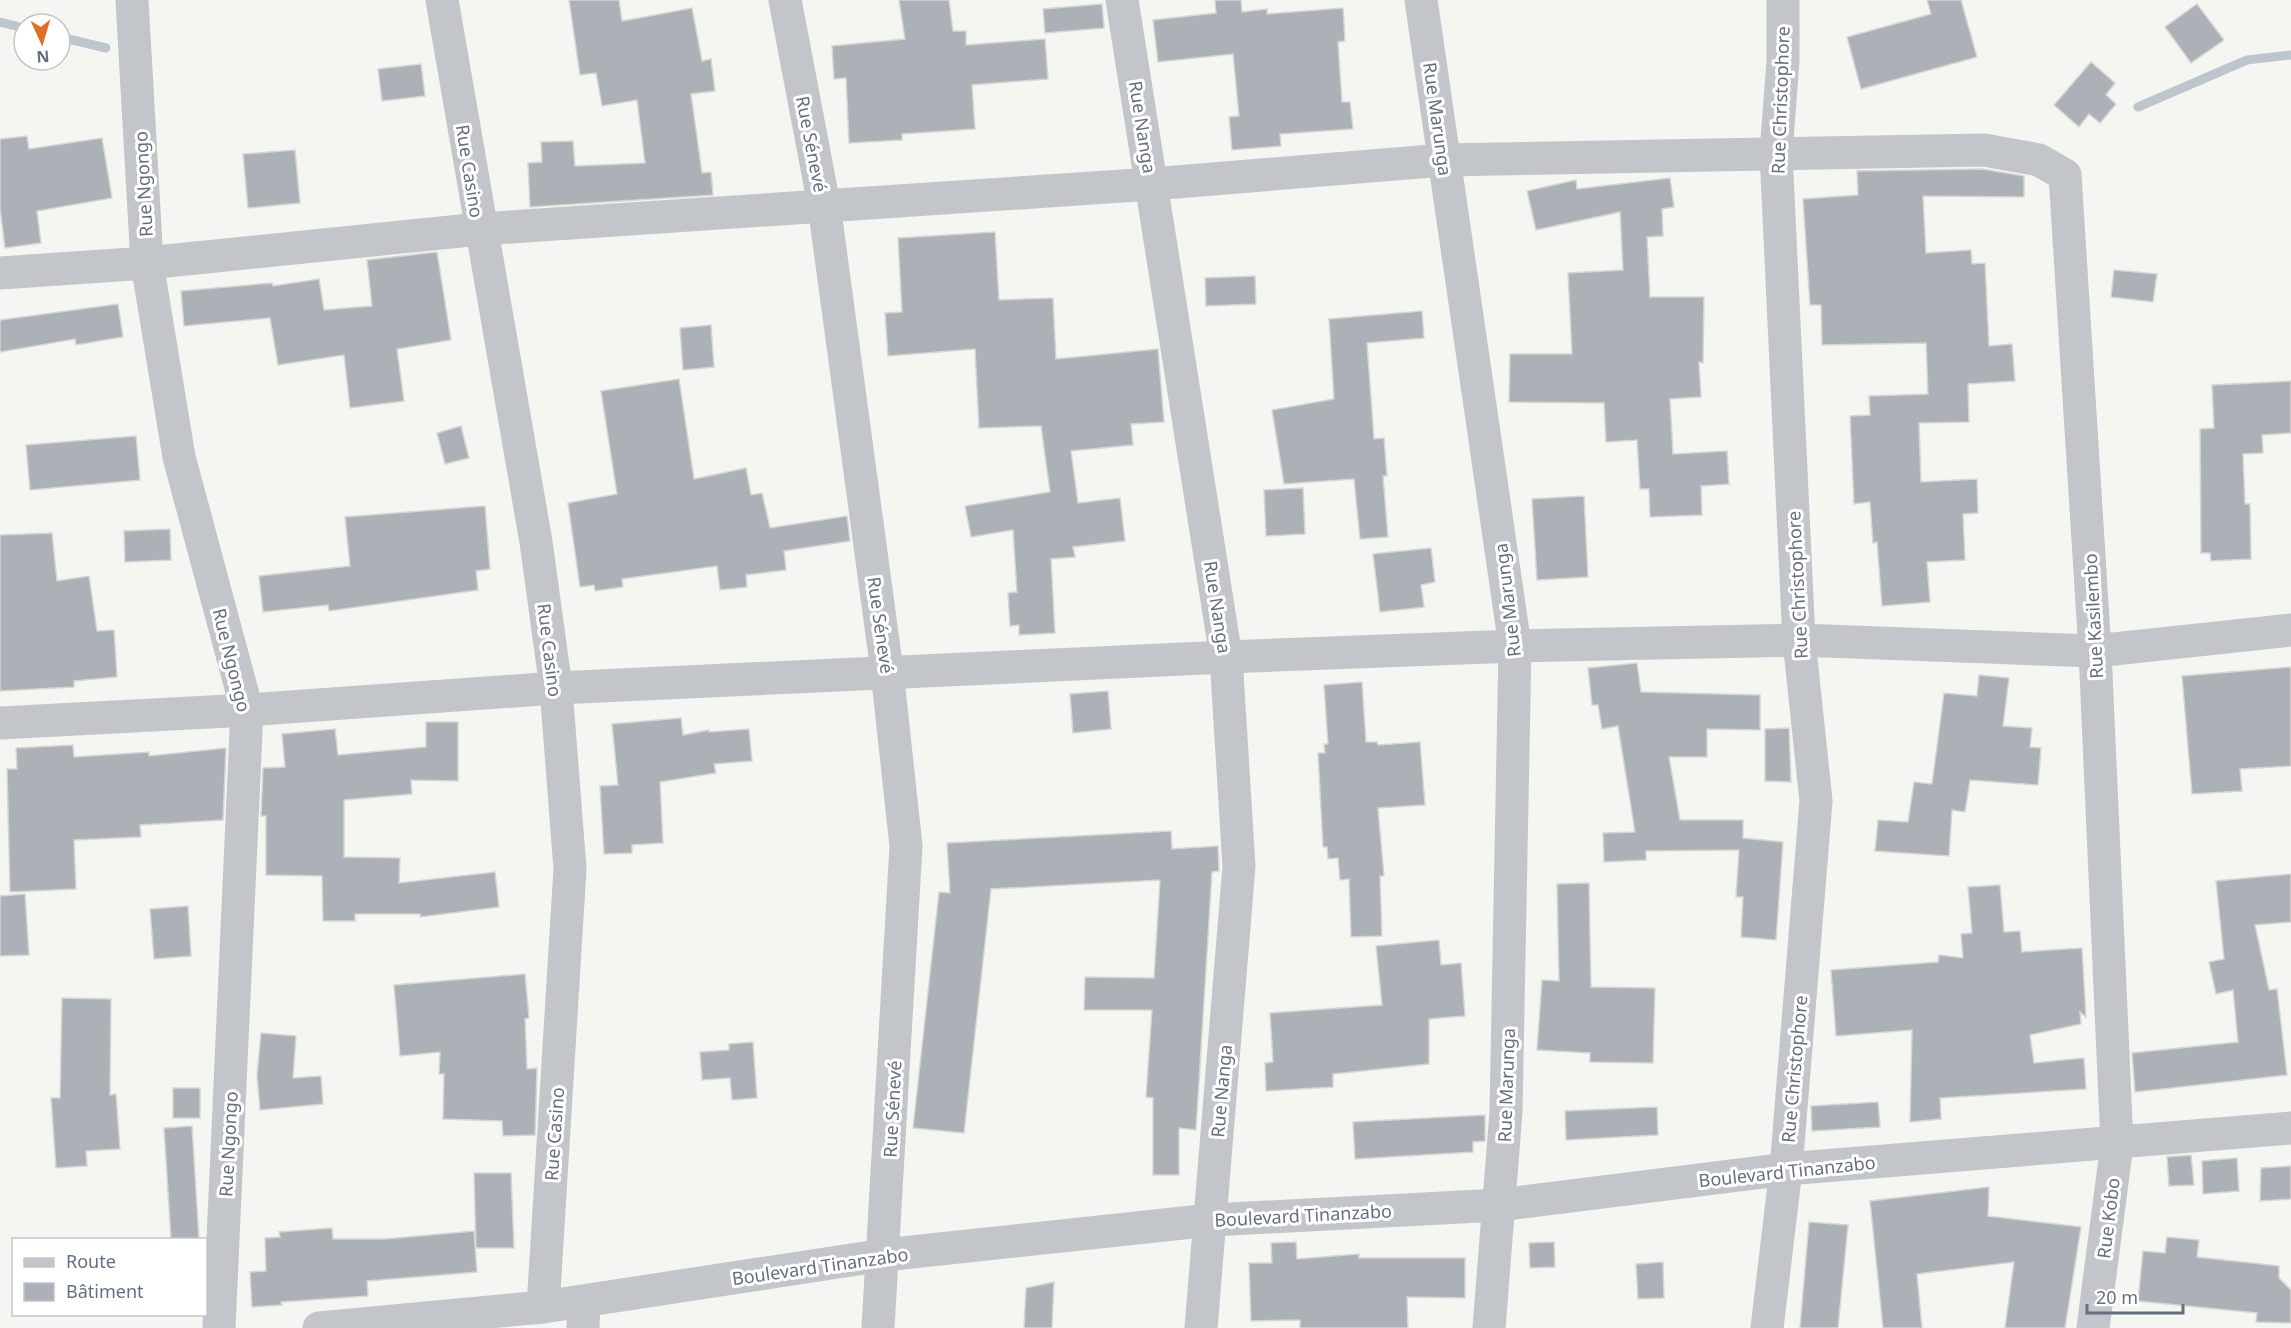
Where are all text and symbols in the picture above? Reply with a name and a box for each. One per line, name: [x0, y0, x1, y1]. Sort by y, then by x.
north arrow: [12, 12, 72, 72]
street label: Rue Christophore: [1765, 26, 1795, 174]
text: N: [36, 46, 50, 68]
street label: Rue Marunga: [1418, 61, 1458, 177]
street label: Rue Nanga: [1124, 79, 1162, 175]
street label: Rue Sénevé: [791, 94, 833, 194]
street label: Rue Casino: [451, 123, 489, 219]
street label: Rue Ngongo: [128, 130, 158, 238]
street label: Rue Christophore: [1781, 510, 1813, 660]
street label: Rue Marunga: [1488, 542, 1526, 658]
street label: Rue Kasilembo: [2078, 553, 2108, 679]
street label: Rue Nanga: [1199, 559, 1237, 655]
street label: Rue Sénevé: [862, 575, 900, 675]
street label: Rue Casino: [532, 602, 568, 698]
street label: Rue Ngongo: [208, 606, 256, 714]
street label: Rue Christophore: [1776, 994, 1812, 1144]
street label: Rue Marunga: [1492, 1027, 1520, 1143]
street label: Rue Nanga: [1205, 1044, 1237, 1138]
street label: Rue Sénevé: [877, 1060, 907, 1158]
street label: Rue Casino: [539, 1086, 569, 1182]
street label: Rue Ngongo: [213, 1090, 243, 1198]
street label: Boulevard Tinanzabo: [1697, 1150, 1877, 1192]
street label: Rue Kobo: [2091, 1176, 2125, 1260]
street label: Boulevard Tinanzabo: [1214, 1198, 1392, 1232]
legend: [12, 1238, 207, 1316]
street label: Boulevard Tinanzabo: [730, 1242, 910, 1290]
text: Route: [66, 1249, 116, 1273]
scale bar: [2087, 1277, 2183, 1315]
text: Bâtiment: [66, 1279, 144, 1303]
text: 20 m: [2096, 1285, 2138, 1309]

